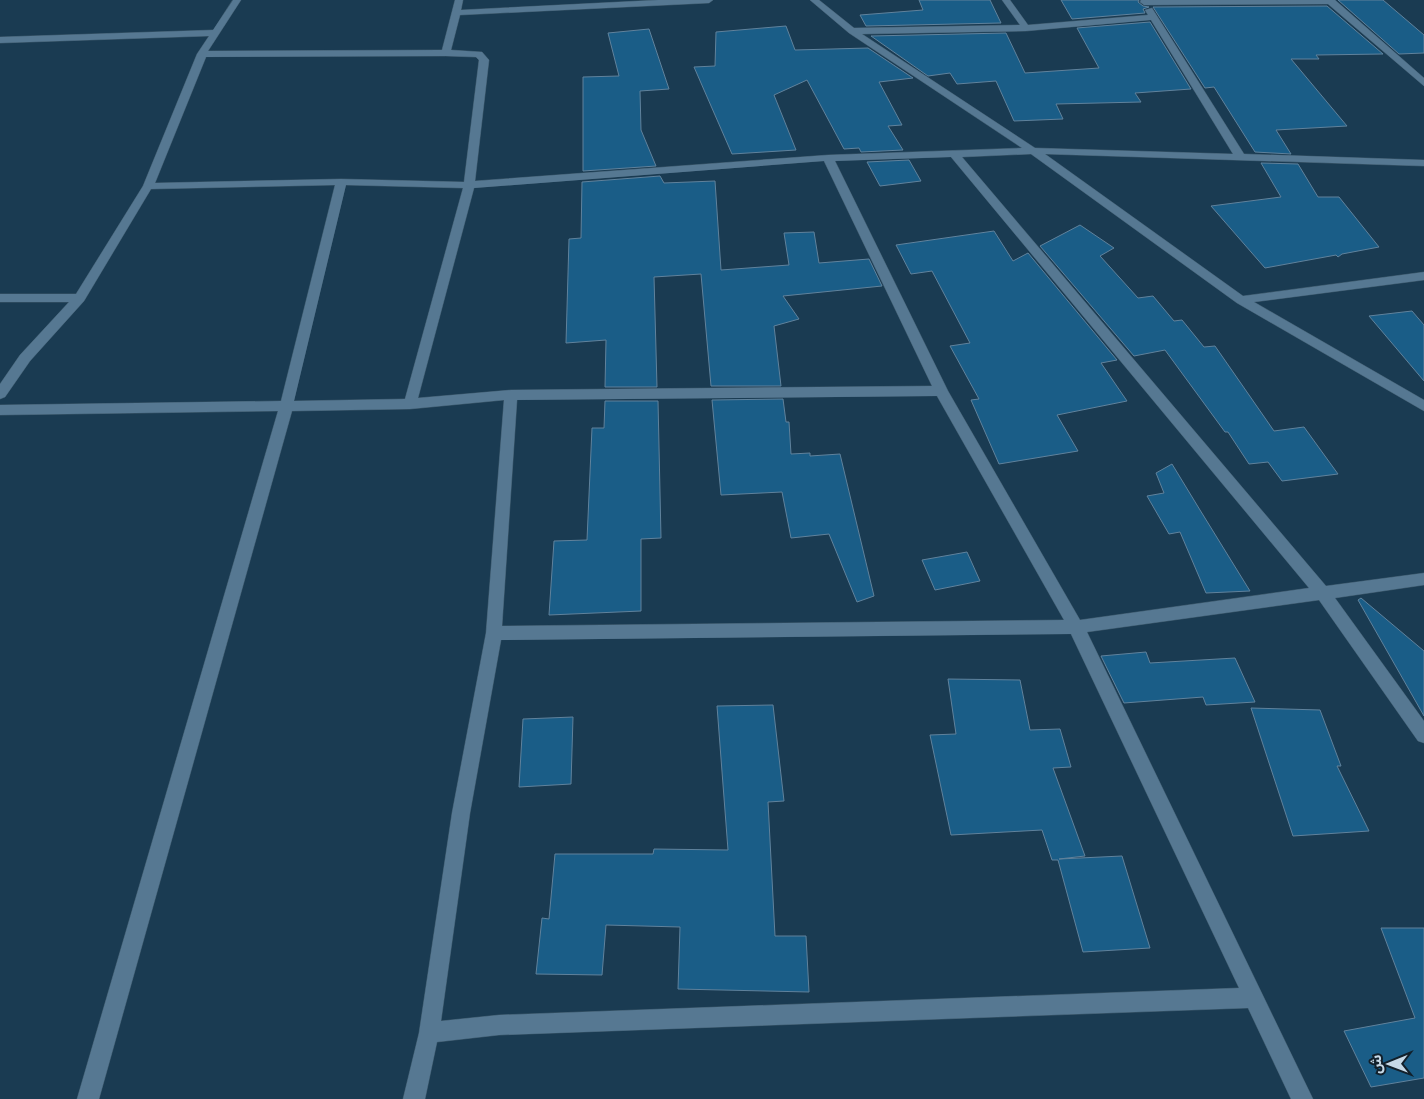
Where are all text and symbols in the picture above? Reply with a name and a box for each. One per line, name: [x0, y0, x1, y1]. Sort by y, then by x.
north arrow: [1364, 1039, 1414, 1089]
text: ش: [1368, 1054, 1385, 1074]

